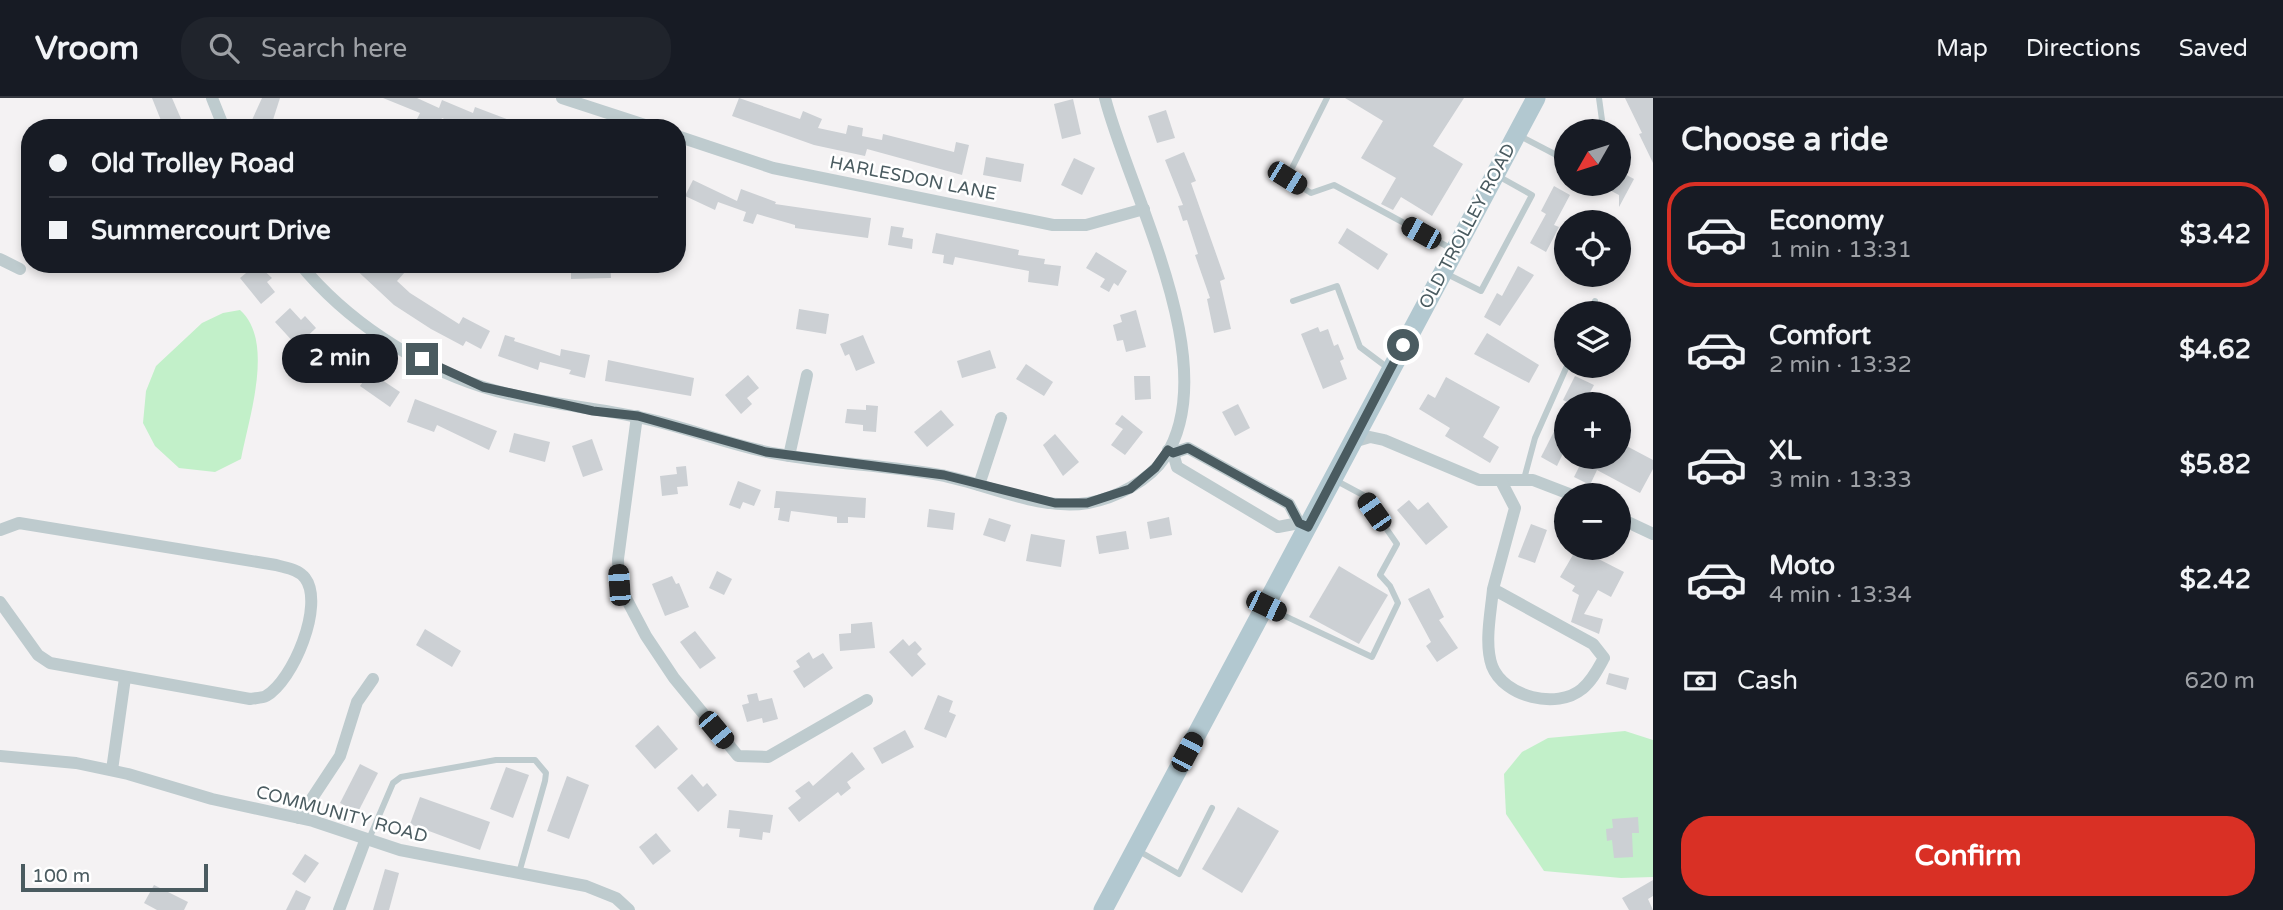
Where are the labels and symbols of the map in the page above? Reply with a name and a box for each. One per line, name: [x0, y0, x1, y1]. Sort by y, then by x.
north arrow: [1554, 119, 1631, 196]
street label: OLD TROLLEY ROAD: [1414, 140, 1520, 312]
street label: HARLESDON LANE: [828, 151, 998, 205]
car: [1264, 158, 1311, 198]
car: [1398, 214, 1445, 252]
route start: [1387, 329, 1419, 361]
callout: 2 min: [282, 334, 398, 384]
route end: [406, 343, 438, 375]
car: [1354, 489, 1395, 535]
car: [608, 563, 631, 607]
car: [1243, 587, 1290, 625]
car: [695, 707, 738, 753]
car: [1168, 729, 1207, 775]
street label: COMMUNITY ROAD: [254, 780, 430, 848]
scale bar: [21, 861, 208, 893]

